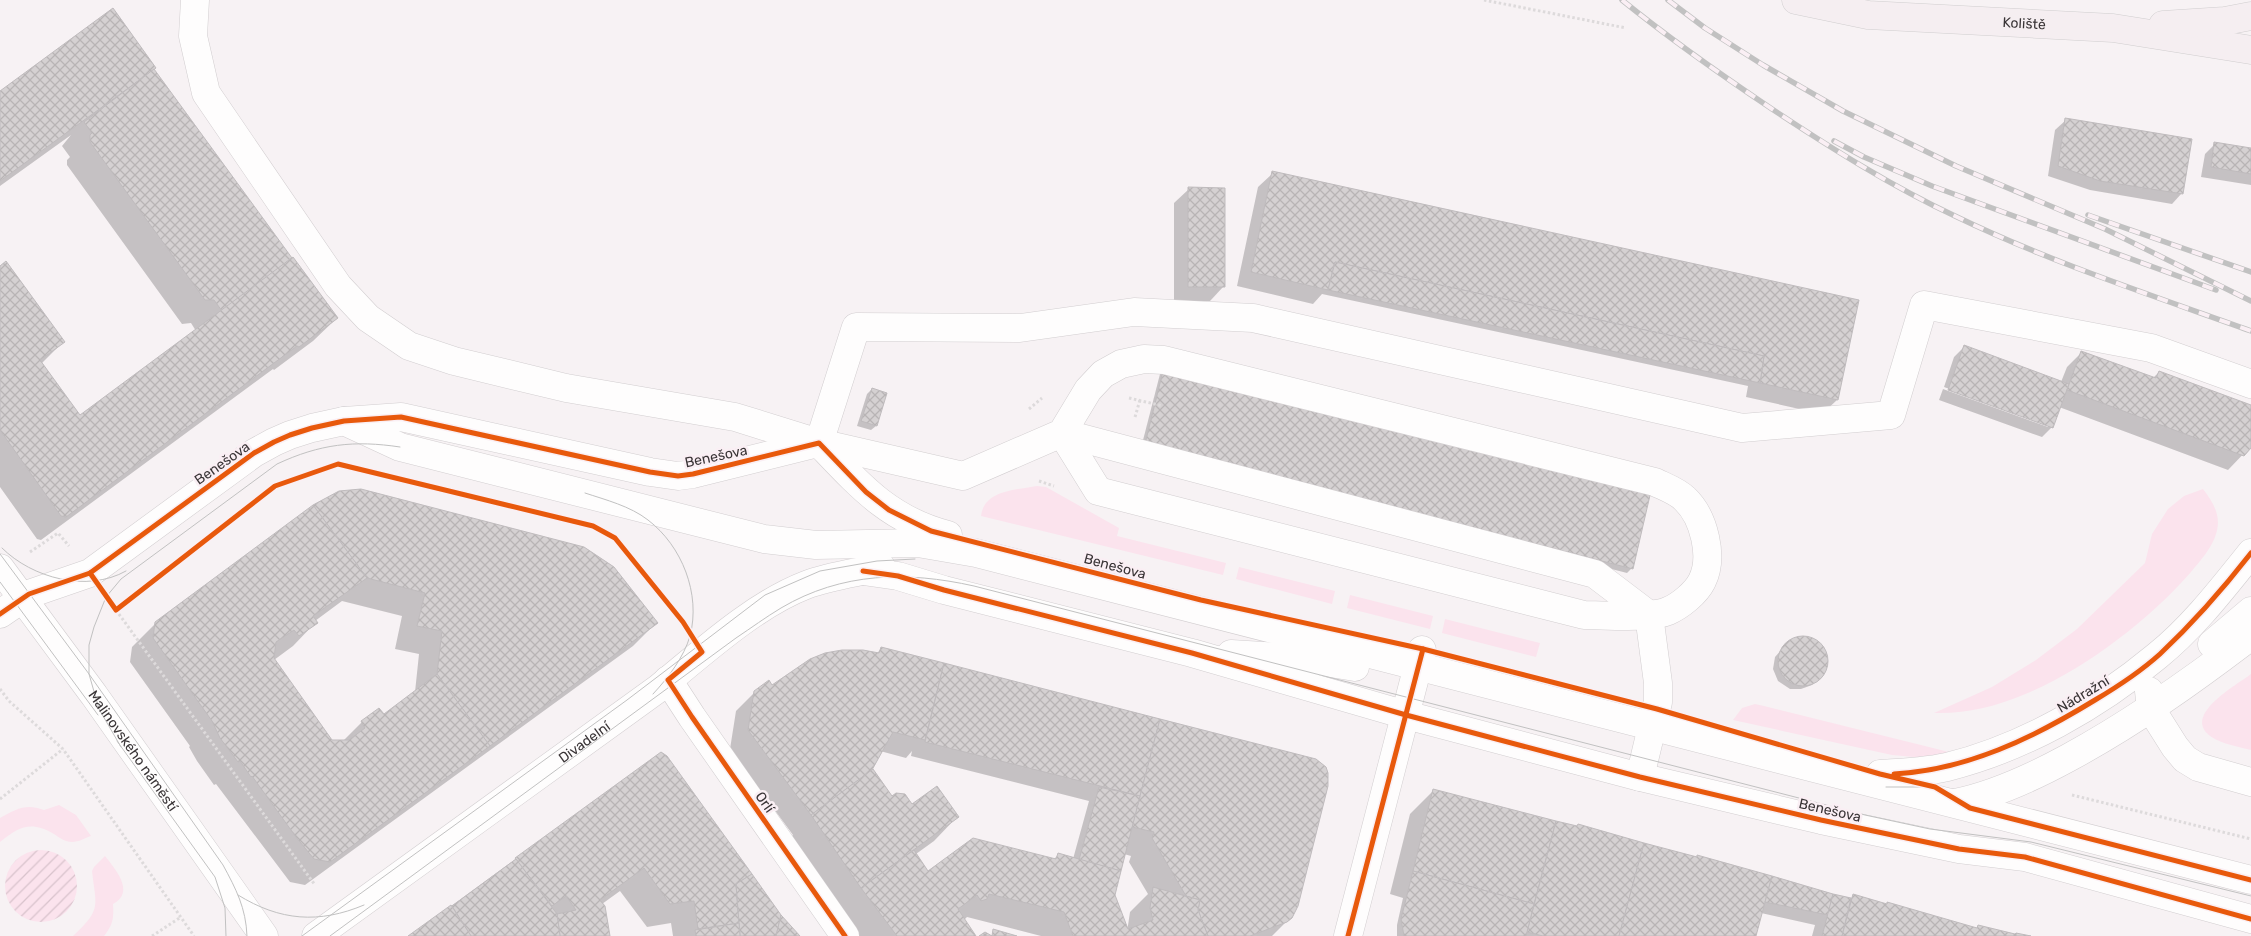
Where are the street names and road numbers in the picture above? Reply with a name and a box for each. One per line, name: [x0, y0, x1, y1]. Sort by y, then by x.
street label: Koliště: [2002, 14, 2046, 33]
street label: Benešova: [191, 438, 253, 489]
street label: Benešova: [683, 442, 749, 471]
street label: Benešova: [1082, 550, 1148, 583]
street label: Nádražní: [2054, 672, 2113, 717]
street label: Malinovského náměstí: [84, 687, 182, 815]
street label: Divadelní: [555, 718, 614, 767]
street label: Orlí: [751, 789, 778, 817]
street label: Benešova: [1797, 795, 1863, 826]

